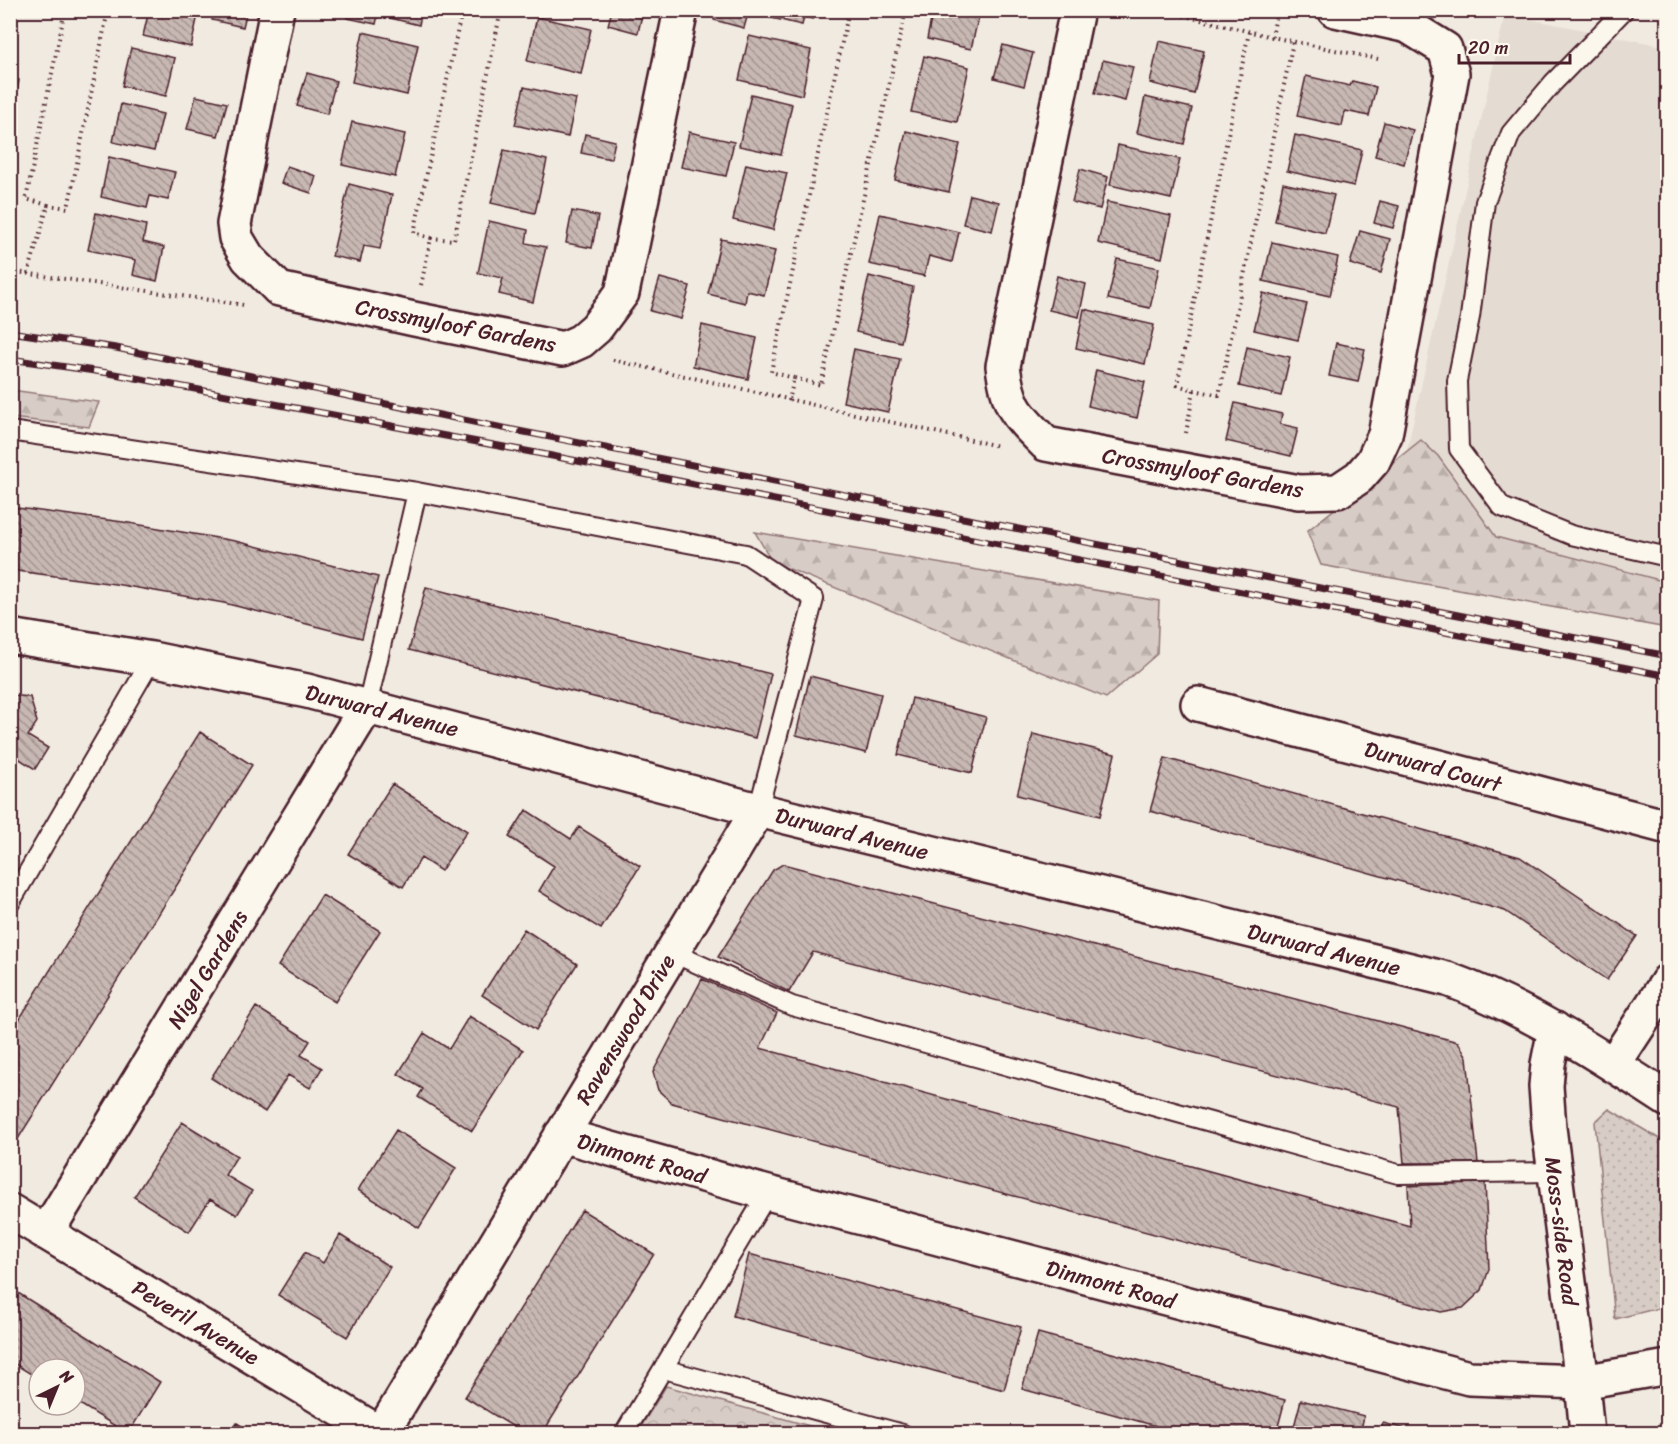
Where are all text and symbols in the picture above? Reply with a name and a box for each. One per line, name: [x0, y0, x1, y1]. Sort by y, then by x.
scale bar: [1459, 27, 1570, 65]
text: 20 m: [1468, 32, 1508, 64]
street label: Crossmyloof Gardens: [352, 287, 561, 364]
street label: Crossmyloof Gardens: [1099, 436, 1308, 510]
street label: Durward Avenue: [301, 673, 463, 748]
street label: Durward Court: [1360, 729, 1507, 804]
street label: Durward Avenue: [771, 796, 933, 871]
street label: Nigel Gardens: [156, 902, 258, 1036]
street label: Durward Avenue: [1243, 912, 1405, 987]
street label: Ravenswood Drive: [565, 946, 686, 1112]
street label: Dinmont Road: [572, 1121, 713, 1196]
street label: Moss-side Road: [1533, 1154, 1590, 1309]
street label: Dinmont Road: [1041, 1248, 1182, 1321]
street label: Peveril Avenue: [124, 1269, 268, 1376]
north arrow: [27, 1357, 87, 1417]
text: N: [52, 1361, 81, 1391]

